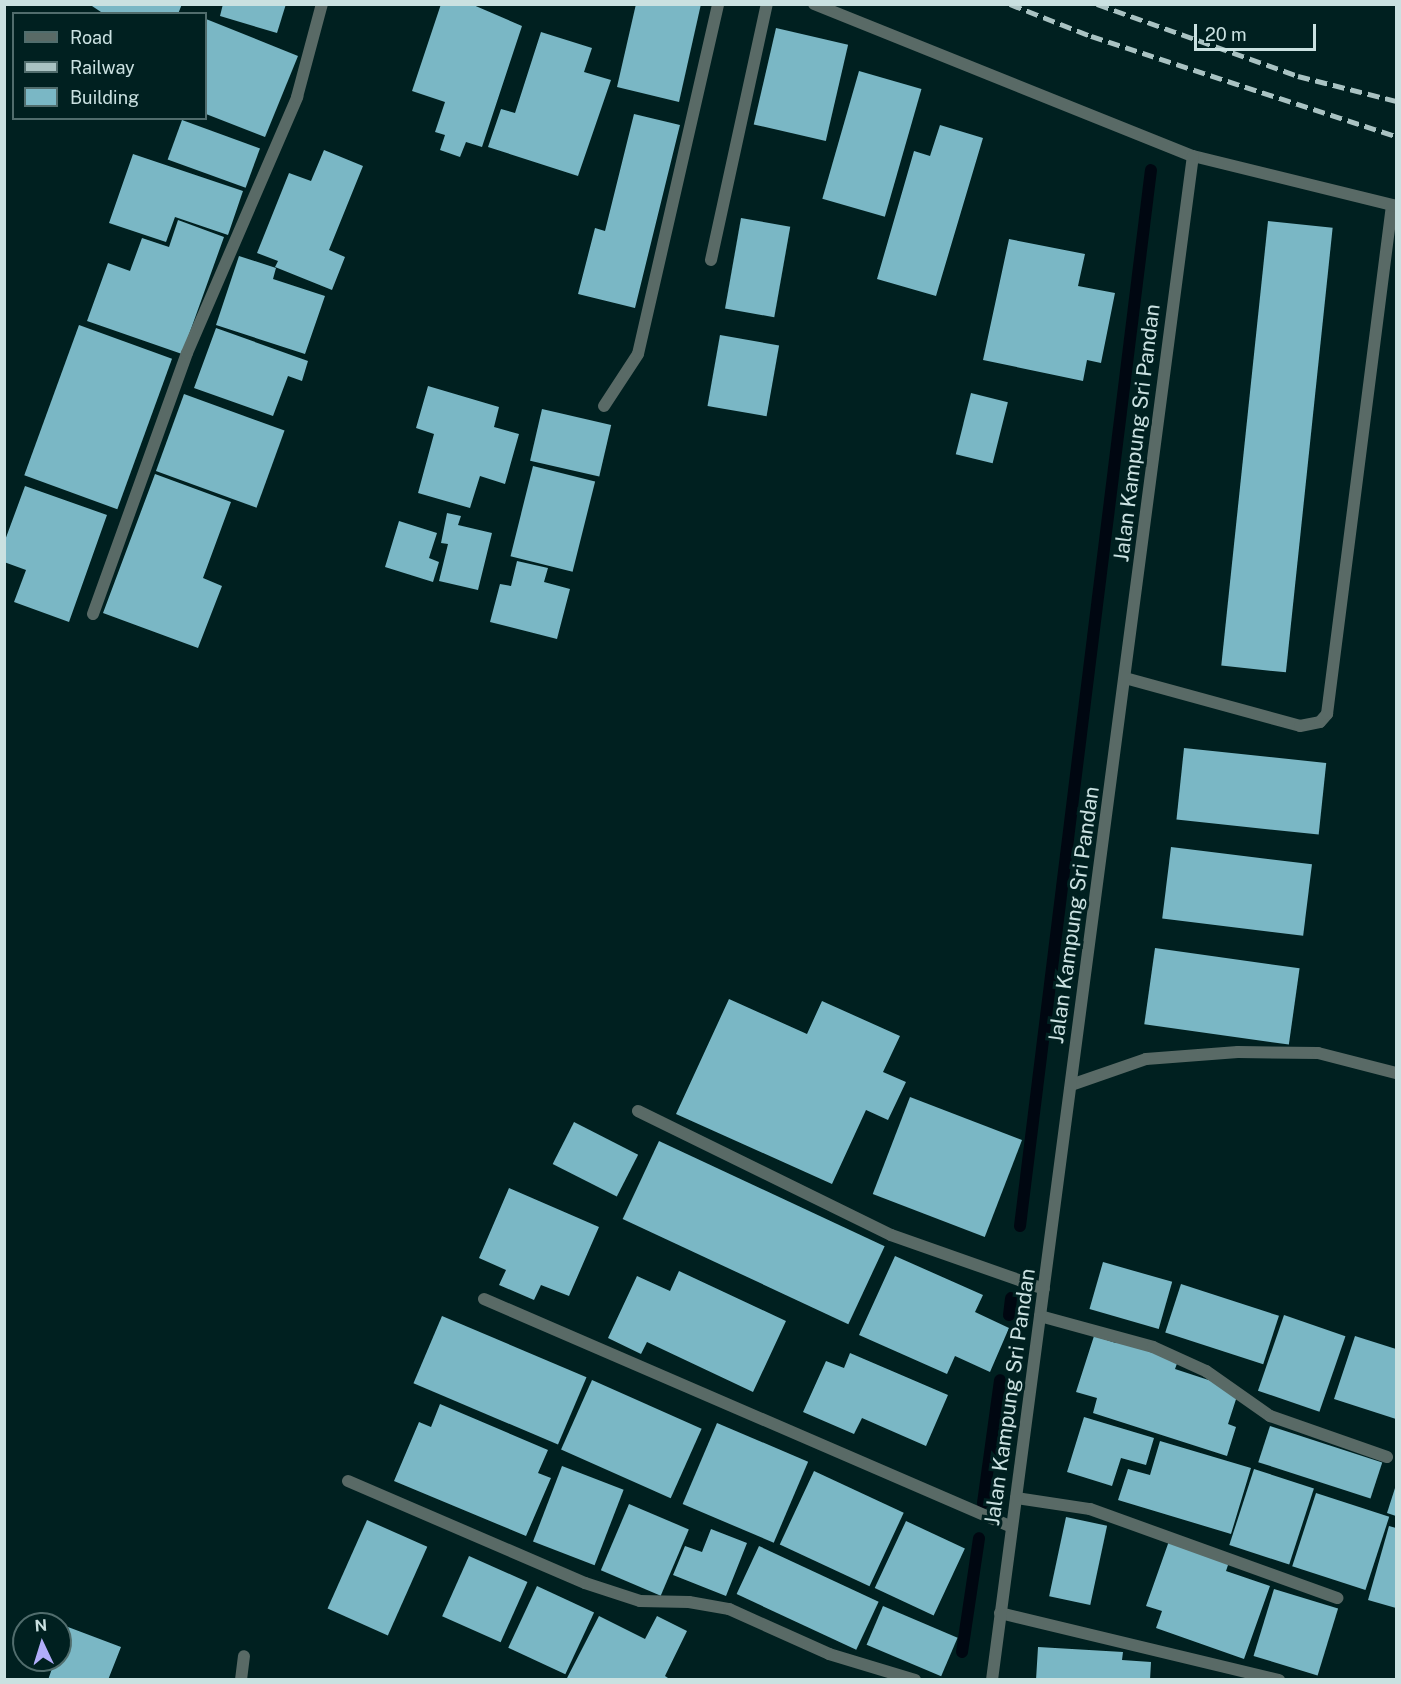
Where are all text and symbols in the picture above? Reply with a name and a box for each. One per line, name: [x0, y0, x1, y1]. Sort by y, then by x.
legend: [12, 12, 207, 120]
scale bar: [1197, 12, 1318, 50]
text: 20 m: [1205, 24, 1247, 45]
text: Road: [70, 27, 113, 48]
text: Railway: [70, 57, 135, 78]
text: Building: [70, 87, 139, 108]
street label: Jalan Kampung Sri Pandan: [1109, 303, 1165, 563]
street label: Jalan Kampung Sri Pandan: [1043, 785, 1105, 1045]
street label: Jalan Kampung Sri Pandan: [979, 1267, 1041, 1527]
north arrow: [12, 1612, 72, 1672]
text: N: [34, 1616, 48, 1635]

